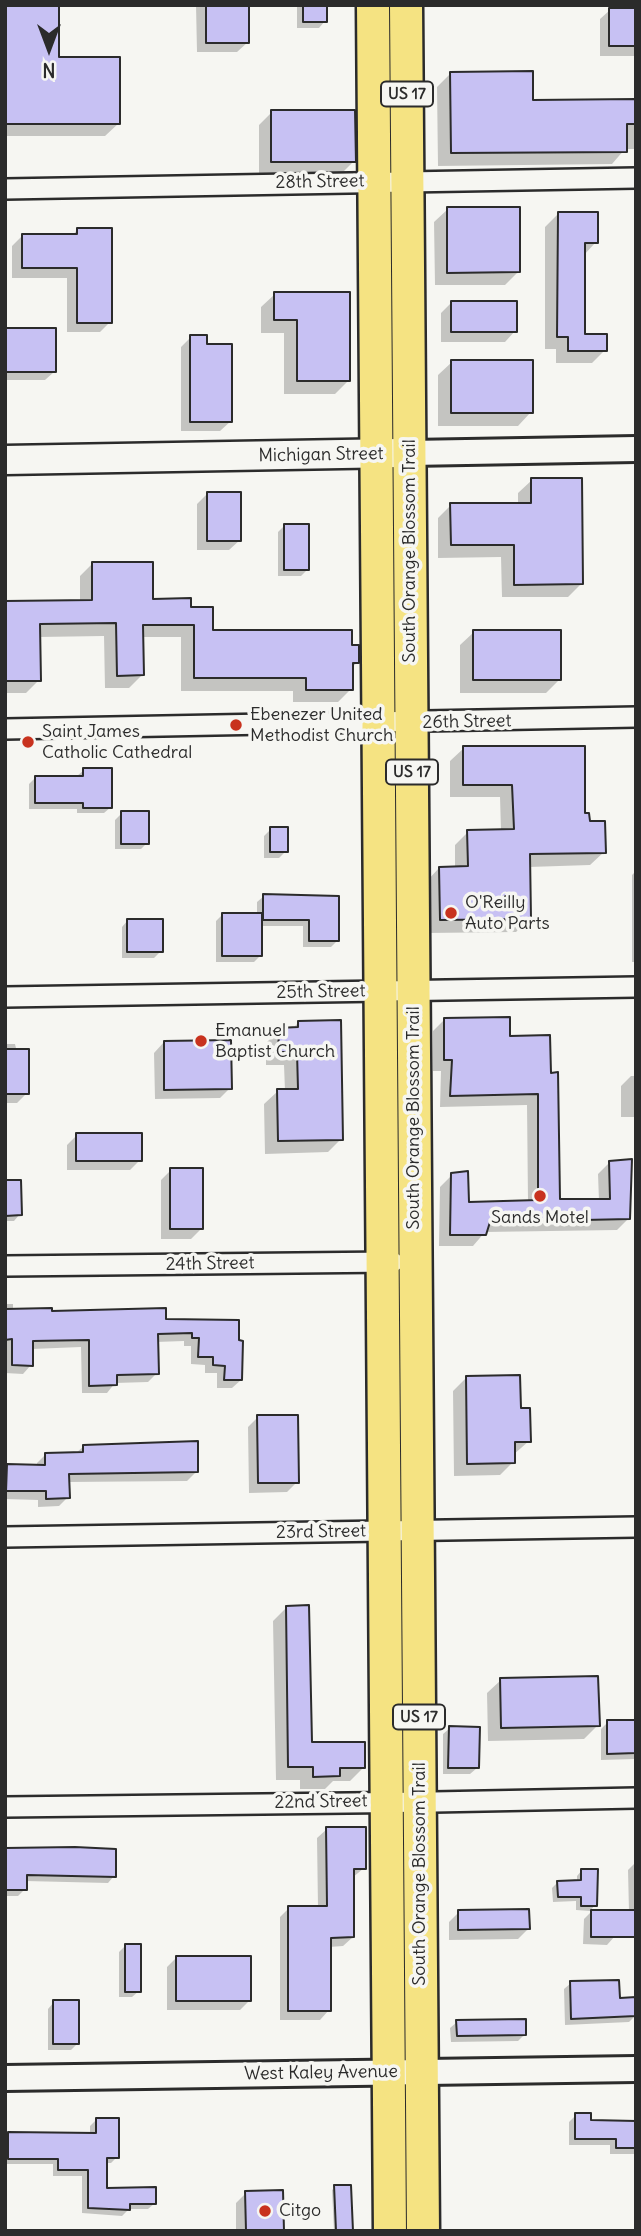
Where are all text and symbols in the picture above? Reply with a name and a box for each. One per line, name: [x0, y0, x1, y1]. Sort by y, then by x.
north arrow: [14, 14, 84, 84]
text: N: [42, 58, 56, 82]
road number: US 17: [381, 82, 433, 106]
street label: 28th Street: [275, 170, 365, 194]
street label: South Orange Blossom Trail: [399, 439, 421, 663]
street label: Michigan Street: [258, 443, 384, 467]
place label: Ebenezer United Methodist Church: [250, 704, 393, 746]
street label: 26th Street: [422, 710, 512, 734]
marker: Ebenezer United Methodist Church: [228, 717, 244, 733]
place label: Saint James Catholic Cathedral: [42, 721, 192, 764]
marker: Saint James Catholic Cathedral: [20, 734, 36, 750]
road number: US 17: [386, 760, 438, 785]
place label: O'Reilly Auto Parts: [465, 892, 550, 934]
marker: O'Reilly Auto Parts: [443, 905, 459, 921]
street label: 25th Street: [276, 980, 366, 1004]
street label: South Orange Blossom Trail: [403, 1006, 425, 1230]
place label: Emanuel Baptist Church: [215, 1020, 335, 1062]
marker: Emanuel Baptist Church: [193, 1033, 209, 1049]
marker: Sands Motel: [532, 1188, 548, 1204]
place label: Sands Motel: [491, 1207, 589, 1229]
street label: 24th Street: [165, 1252, 255, 1276]
street label: 23rd Street: [276, 1520, 366, 1544]
road number: US 17: [393, 1704, 445, 1730]
street label: South Orange Blossom Trail: [409, 1762, 431, 1986]
street label: 22nd Street: [274, 1790, 368, 1814]
street label: West Kaley Avenue: [244, 2061, 398, 2085]
place label: Citgo: [279, 2200, 321, 2222]
marker: Citgo: [257, 2203, 273, 2219]

